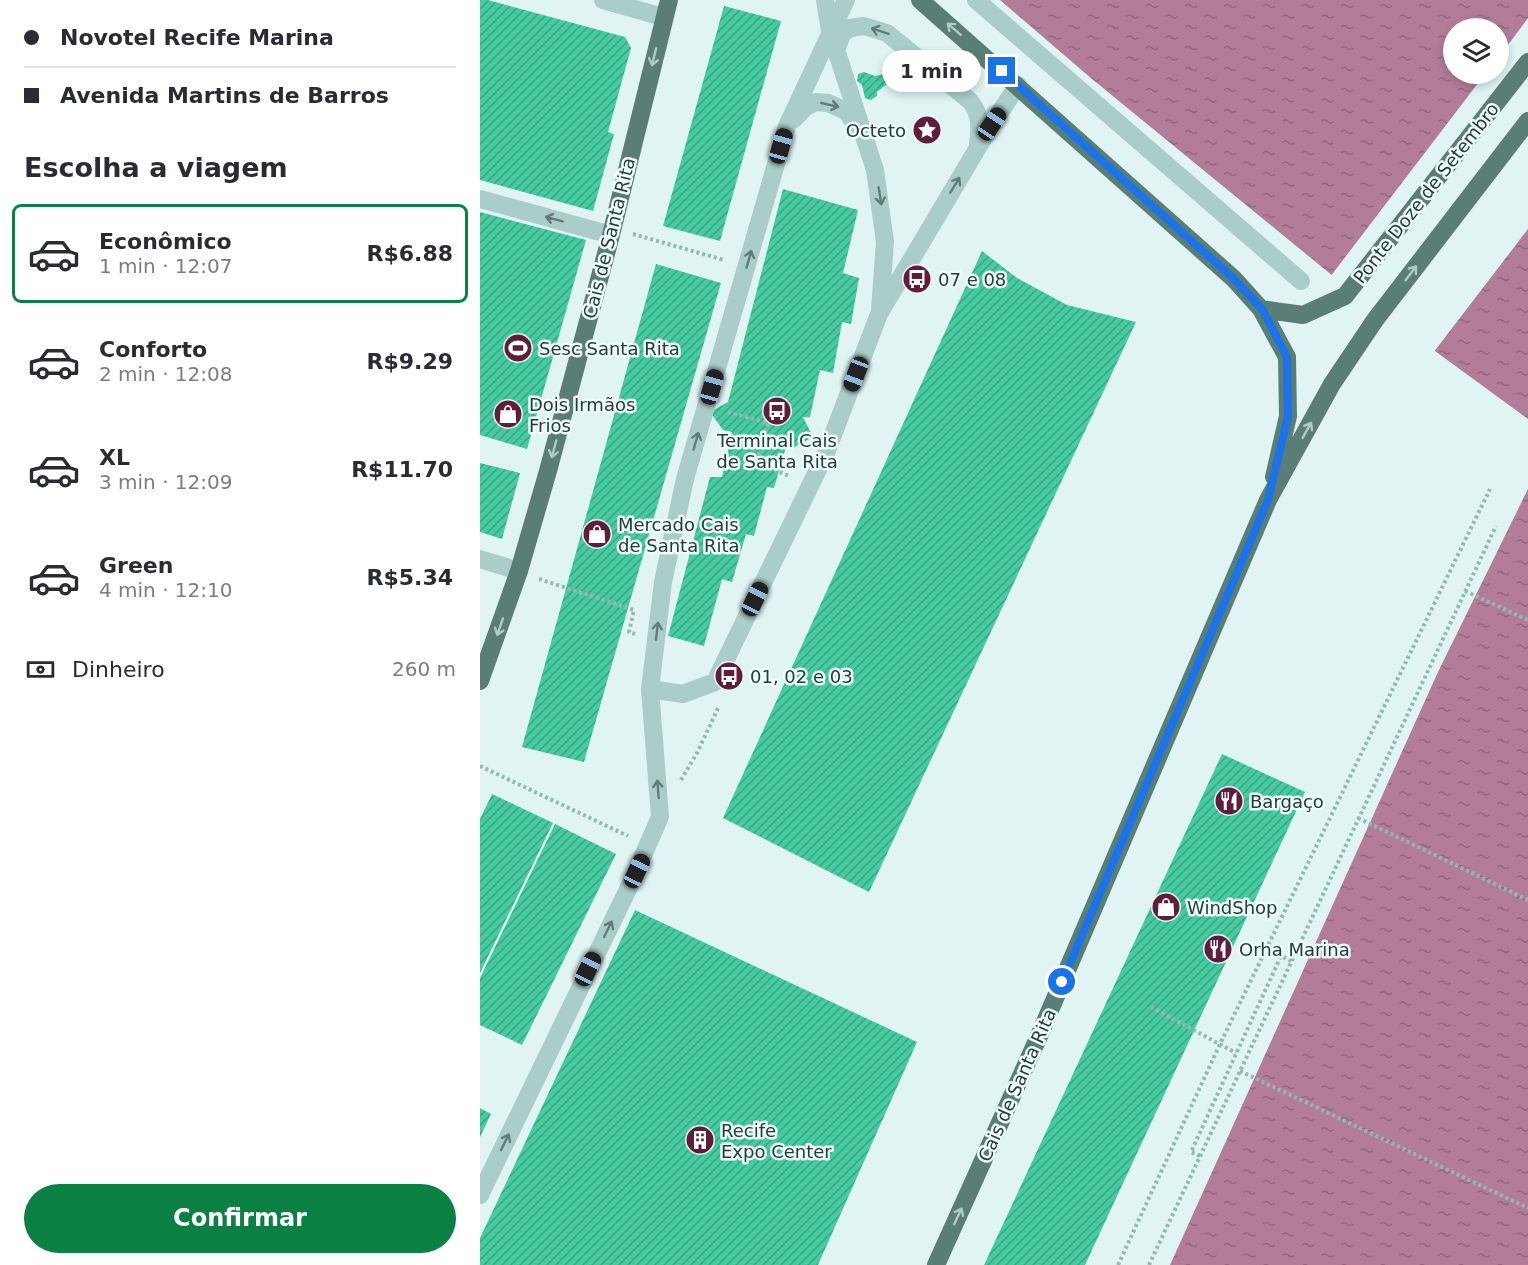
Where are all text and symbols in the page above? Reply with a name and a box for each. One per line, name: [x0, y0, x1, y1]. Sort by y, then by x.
map controls: [1443, 18, 1509, 84]
button: layers: [1443, 18, 1509, 84]
one-way arrow: [946, 23, 962, 36]
text: Novotel Recife Marina: [60, 25, 334, 50]
one-way arrow: [871, 25, 890, 36]
one-way arrow: [647, 47, 659, 66]
callout: 1 min: [882, 50, 981, 92]
route end: [988, 57, 1015, 84]
text: 1 min: [900, 59, 963, 83]
text: Avenida Martins de Barros: [60, 83, 389, 108]
street label: Ponte Doze de Setembro: [1349, 98, 1503, 288]
one-way arrow: [820, 99, 839, 111]
car: [974, 104, 1010, 144]
place icon: Octeto: [911, 114, 943, 146]
place label: Octeto: [846, 120, 906, 141]
car: [767, 126, 795, 166]
text: Escolha a viagem: [24, 152, 288, 183]
street label: Cais de Santa Rita: [579, 155, 639, 321]
one-way arrow: [950, 177, 962, 194]
one-way arrow: [874, 186, 885, 206]
one-way arrow: [545, 213, 564, 225]
icon: car: [27, 227, 81, 281]
text: Econômico: [99, 229, 232, 254]
text: R$6.88: [366, 241, 453, 266]
one-way arrow: [744, 250, 755, 269]
text: 1 min · 12:07: [99, 254, 233, 278]
bus stop icon: 07 e 08: [901, 263, 933, 295]
one-way arrow: [1404, 266, 1417, 282]
place label: 07 e 08: [938, 269, 1006, 290]
sports icon: Sesc Santa Rita: [502, 332, 534, 364]
icon: car: [27, 335, 81, 389]
text: Conforto: [99, 337, 207, 362]
place label: Sesc Santa Rita: [539, 338, 680, 359]
text: R$9.29: [366, 349, 453, 374]
car: [841, 354, 871, 394]
text: 2 min · 12:08: [99, 362, 233, 386]
car: [698, 367, 726, 407]
place label: Dois Irmãos Frios: [529, 394, 635, 436]
bus stop icon: Terminal Cais de Santa Rita: [761, 395, 793, 427]
shop icon: Dois Irmãos Frios: [492, 398, 524, 430]
one-way arrow: [1301, 422, 1313, 439]
place label: Terminal Cais de Santa Rita: [716, 430, 838, 472]
one-way arrow: [691, 432, 703, 451]
one-way arrow: [548, 439, 559, 458]
icon: car: [27, 443, 81, 497]
text: XL: [99, 445, 130, 470]
text: R$11.70: [351, 457, 453, 482]
text: 3 min · 12:09: [99, 470, 233, 494]
place label: Mercado Cais de Santa Rita: [618, 514, 740, 556]
shop icon: Mercado Cais de Santa Rita: [581, 518, 613, 550]
icon: car: [27, 551, 81, 605]
text: Green: [99, 553, 173, 578]
text: R$5.34: [366, 565, 453, 590]
text: 4 min · 12:10: [99, 578, 233, 602]
car: [739, 579, 771, 619]
one-way arrow: [494, 617, 505, 636]
one-way arrow: [652, 622, 663, 642]
icon: cash: [24, 653, 57, 686]
text: Dinheiro: [72, 657, 165, 682]
text: 260 m: [392, 657, 456, 681]
bus stop icon: 01, 02 e 03: [713, 660, 745, 692]
place label: 01, 02 e 03: [750, 666, 853, 687]
one-way arrow: [652, 780, 663, 800]
restaurant icon: Bargaço: [1213, 785, 1245, 817]
place label: Bargaço: [1250, 791, 1324, 812]
car: [621, 851, 653, 891]
shop icon: WindShop: [1150, 891, 1182, 923]
place label: WindShop: [1187, 897, 1278, 918]
one-way arrow: [603, 920, 614, 938]
restaurant icon: Orha Marina: [1202, 933, 1234, 965]
place label: Orha Marina: [1239, 939, 1350, 960]
car: [572, 949, 604, 989]
route start: [1048, 968, 1075, 995]
street label: Cais de Santa Rita: [974, 1005, 1060, 1165]
place label: Recife Expo Center: [721, 1120, 832, 1162]
building icon: Recife Expo Center: [684, 1124, 716, 1156]
one-way arrow: [500, 1134, 512, 1152]
button: Confirmar: [24, 1184, 456, 1253]
one-way arrow: [953, 1208, 965, 1226]

